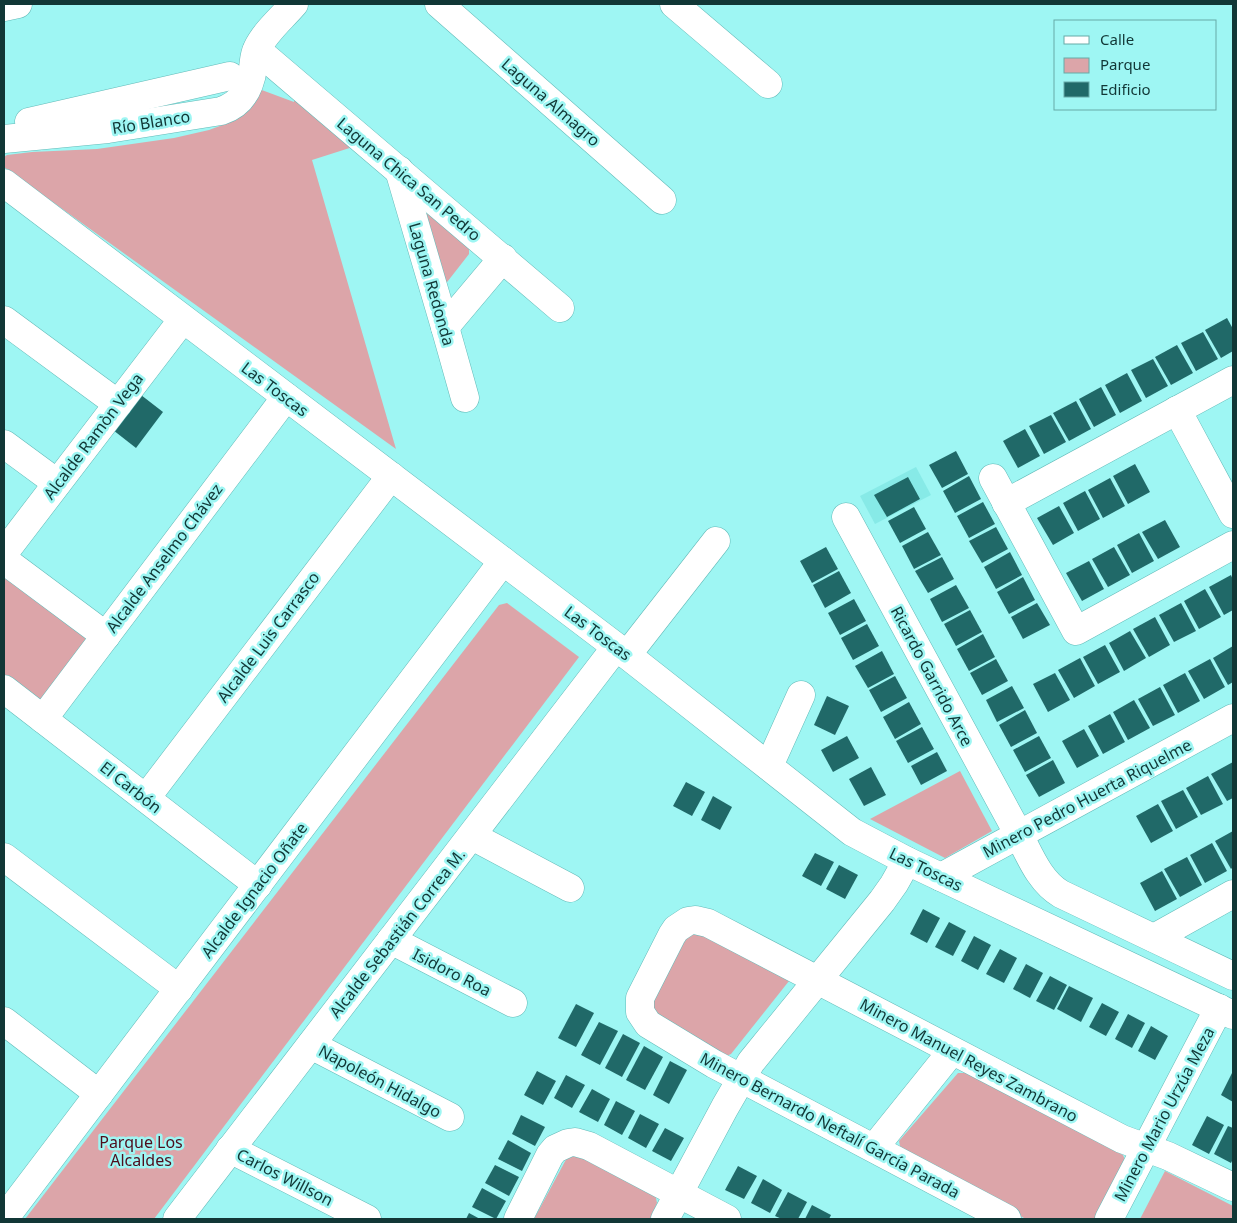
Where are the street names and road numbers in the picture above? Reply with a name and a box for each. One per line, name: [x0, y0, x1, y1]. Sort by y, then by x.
street label: Laguna Almagro: [497, 53, 605, 151]
street label: Río Blanco: [110, 105, 192, 139]
street label: Laguna Chica San Pedro: [332, 112, 486, 246]
street label: Laguna Redonda: [404, 220, 460, 348]
street label: Las Toscas: [237, 357, 313, 421]
street label: Alcalde Ramòn Vega: [38, 368, 148, 504]
street label: Alcalde Anselmo Chávez: [101, 479, 227, 637]
street label: Alcalde Luis Carrasco: [212, 567, 324, 707]
street label: Las Toscas: [560, 601, 636, 665]
street label: Ricardo Garrido Arce: [886, 602, 978, 750]
street label: Minero Pedro Huerta Riquelme: [979, 733, 1195, 863]
street label: El Carbón: [96, 756, 166, 818]
street label: Alcalde Ignacio Oñate: [196, 818, 312, 962]
street label: Las Toscas: [886, 842, 966, 896]
street label: Alcalde Sebastián Correa M.: [324, 844, 470, 1022]
street label: Isidoro Roa: [409, 943, 495, 1001]
street label: Minero Manuel Reyes Zambrano: [856, 993, 1082, 1127]
street label: Minero Mario Urzúa Meza: [1109, 1023, 1219, 1205]
street label: Napoleón Hidalgo: [315, 1039, 445, 1123]
street label: Minero Bernardo Neftalí García Parada: [696, 1047, 964, 1203]
street label: Carlos Willson: [233, 1143, 337, 1211]

